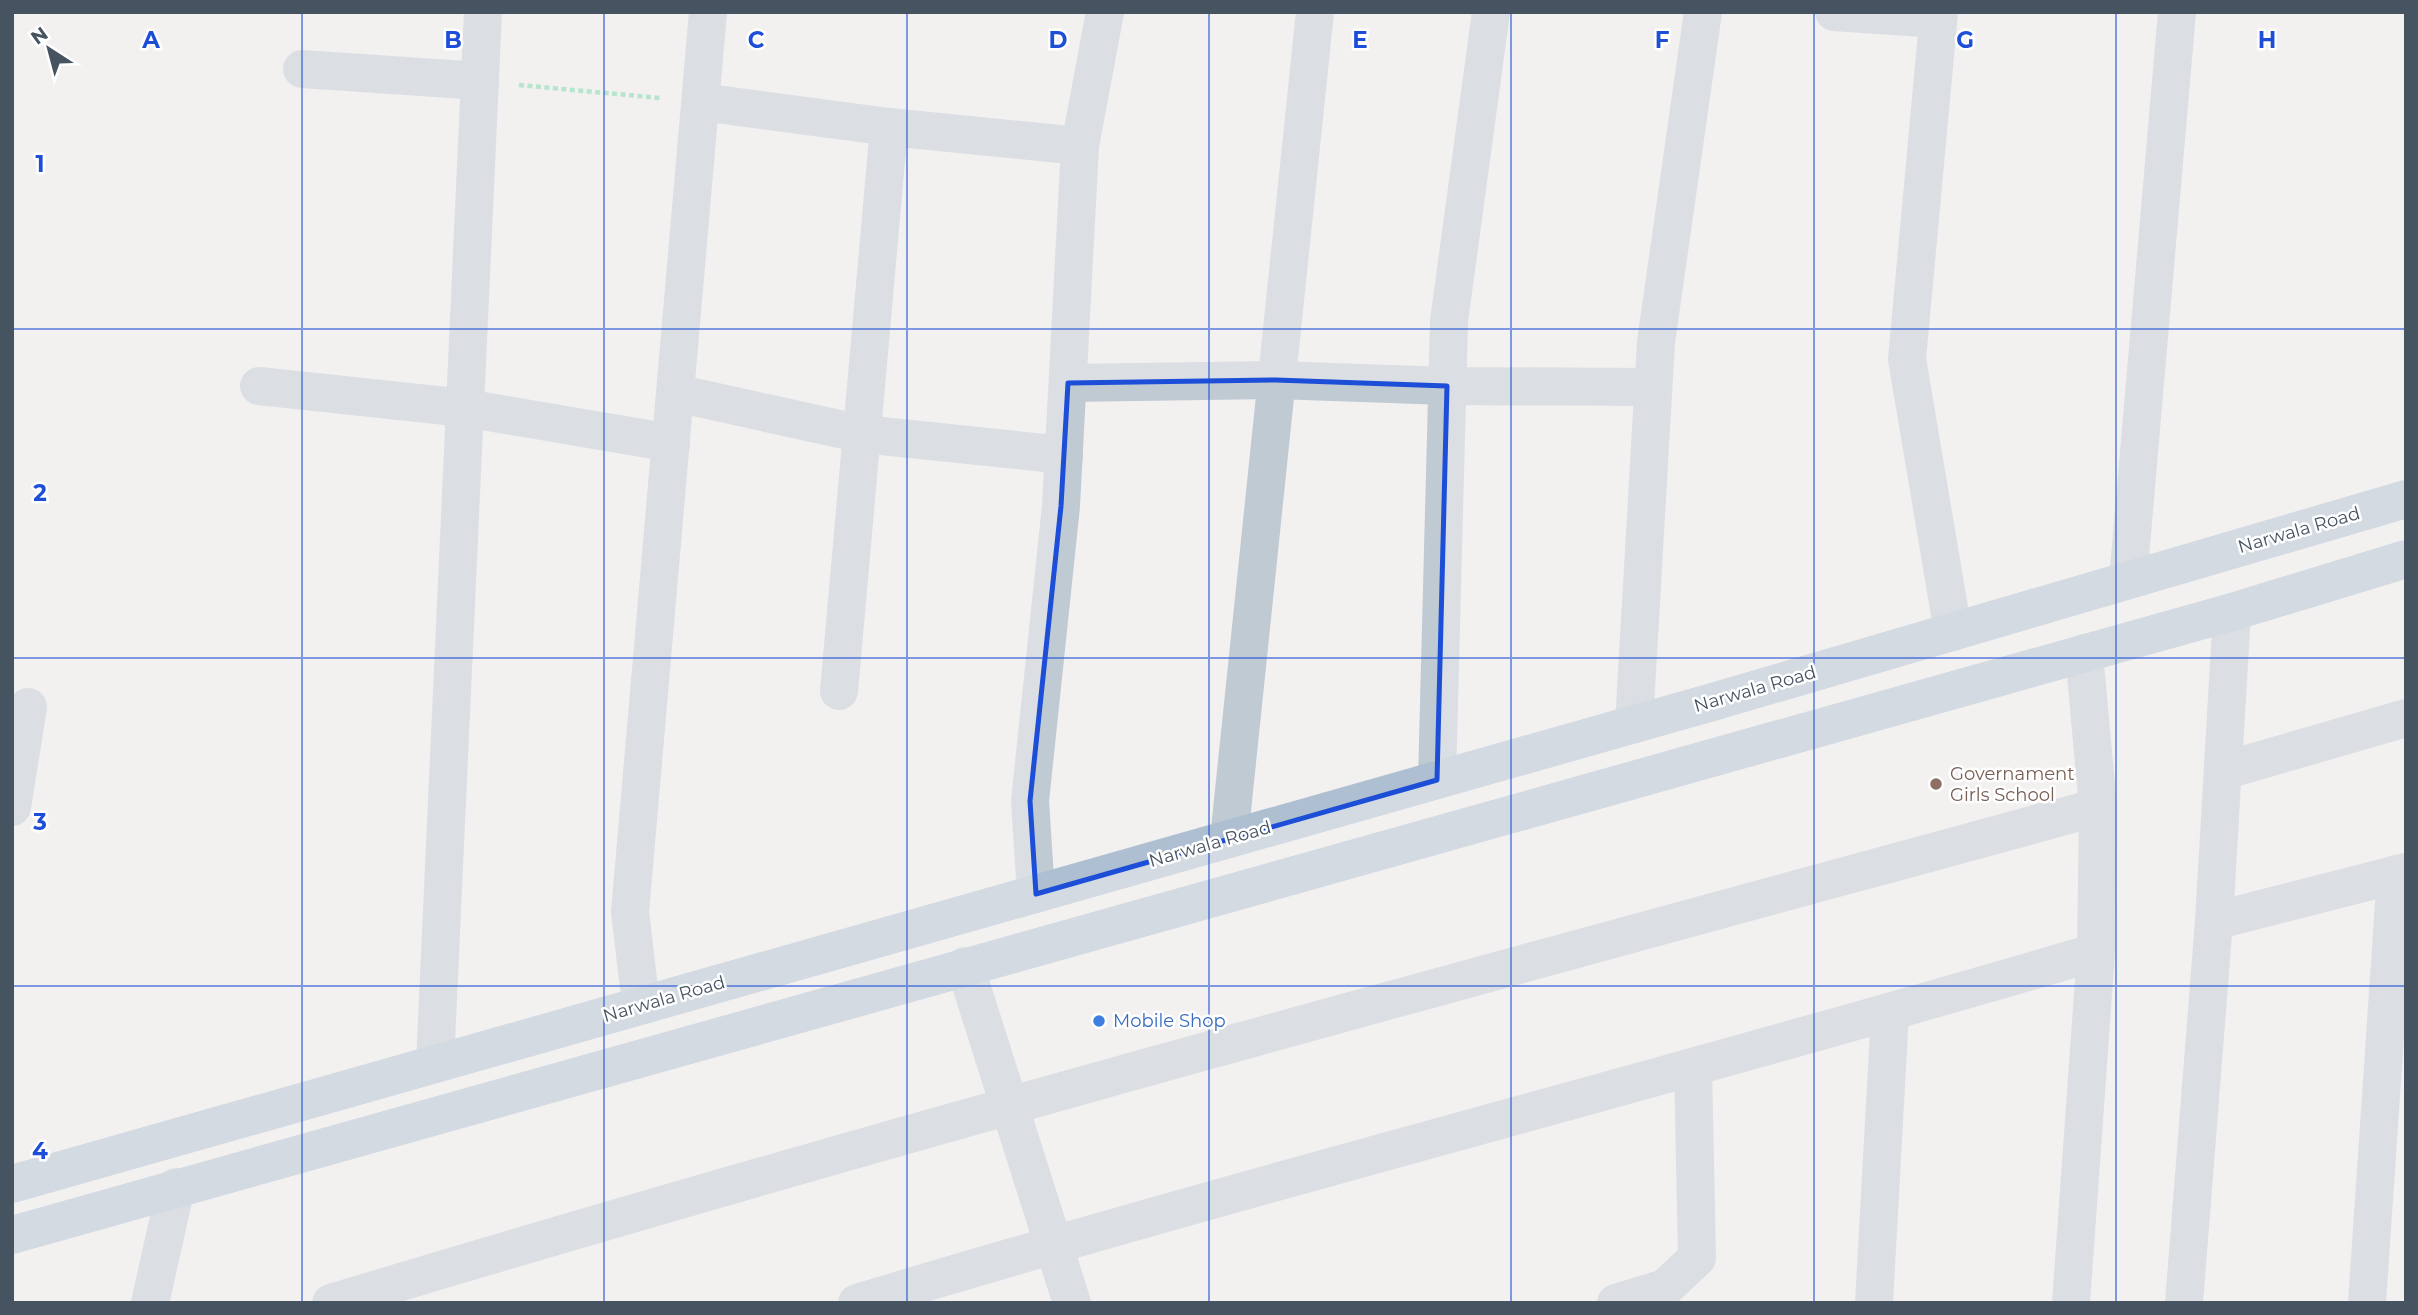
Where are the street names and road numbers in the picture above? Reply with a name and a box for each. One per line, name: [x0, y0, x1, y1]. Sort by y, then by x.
street label: Narwala Road: [2235, 502, 2363, 558]
street label: Narwala Road: [1691, 661, 1819, 717]
street label: Narwala Road: [1146, 816, 1274, 872]
street label: Narwala Road: [600, 971, 728, 1027]

